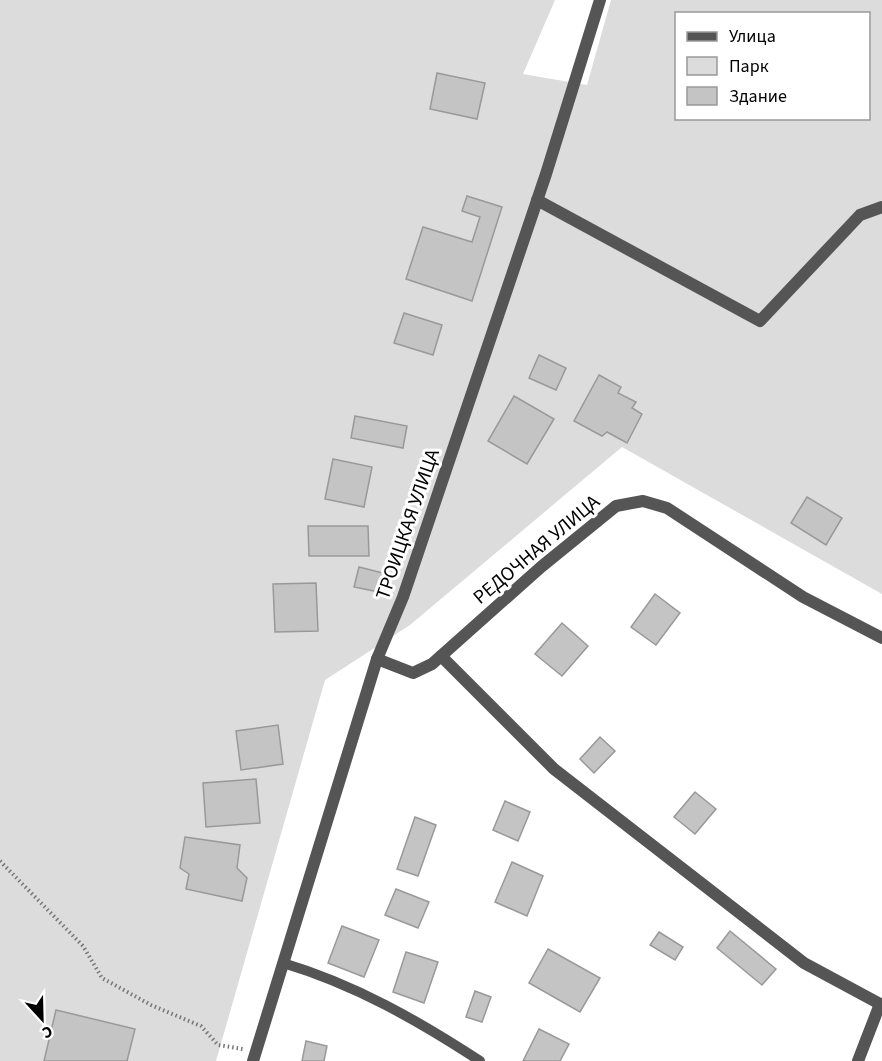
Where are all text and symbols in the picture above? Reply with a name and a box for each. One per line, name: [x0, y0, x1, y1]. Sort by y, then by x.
legend: [675, 12, 870, 120]
text: Улица: [729, 24, 776, 49]
text: Парк: [729, 54, 769, 79]
text: Здание: [729, 84, 787, 109]
street label: ТРОИЦКАЯ УЛИЦА: [369, 445, 447, 603]
street label: РЕДОЧНАЯ УЛИЦА: [467, 488, 606, 611]
north arrow: [12, 989, 72, 1049]
text: С: [39, 1020, 56, 1044]

